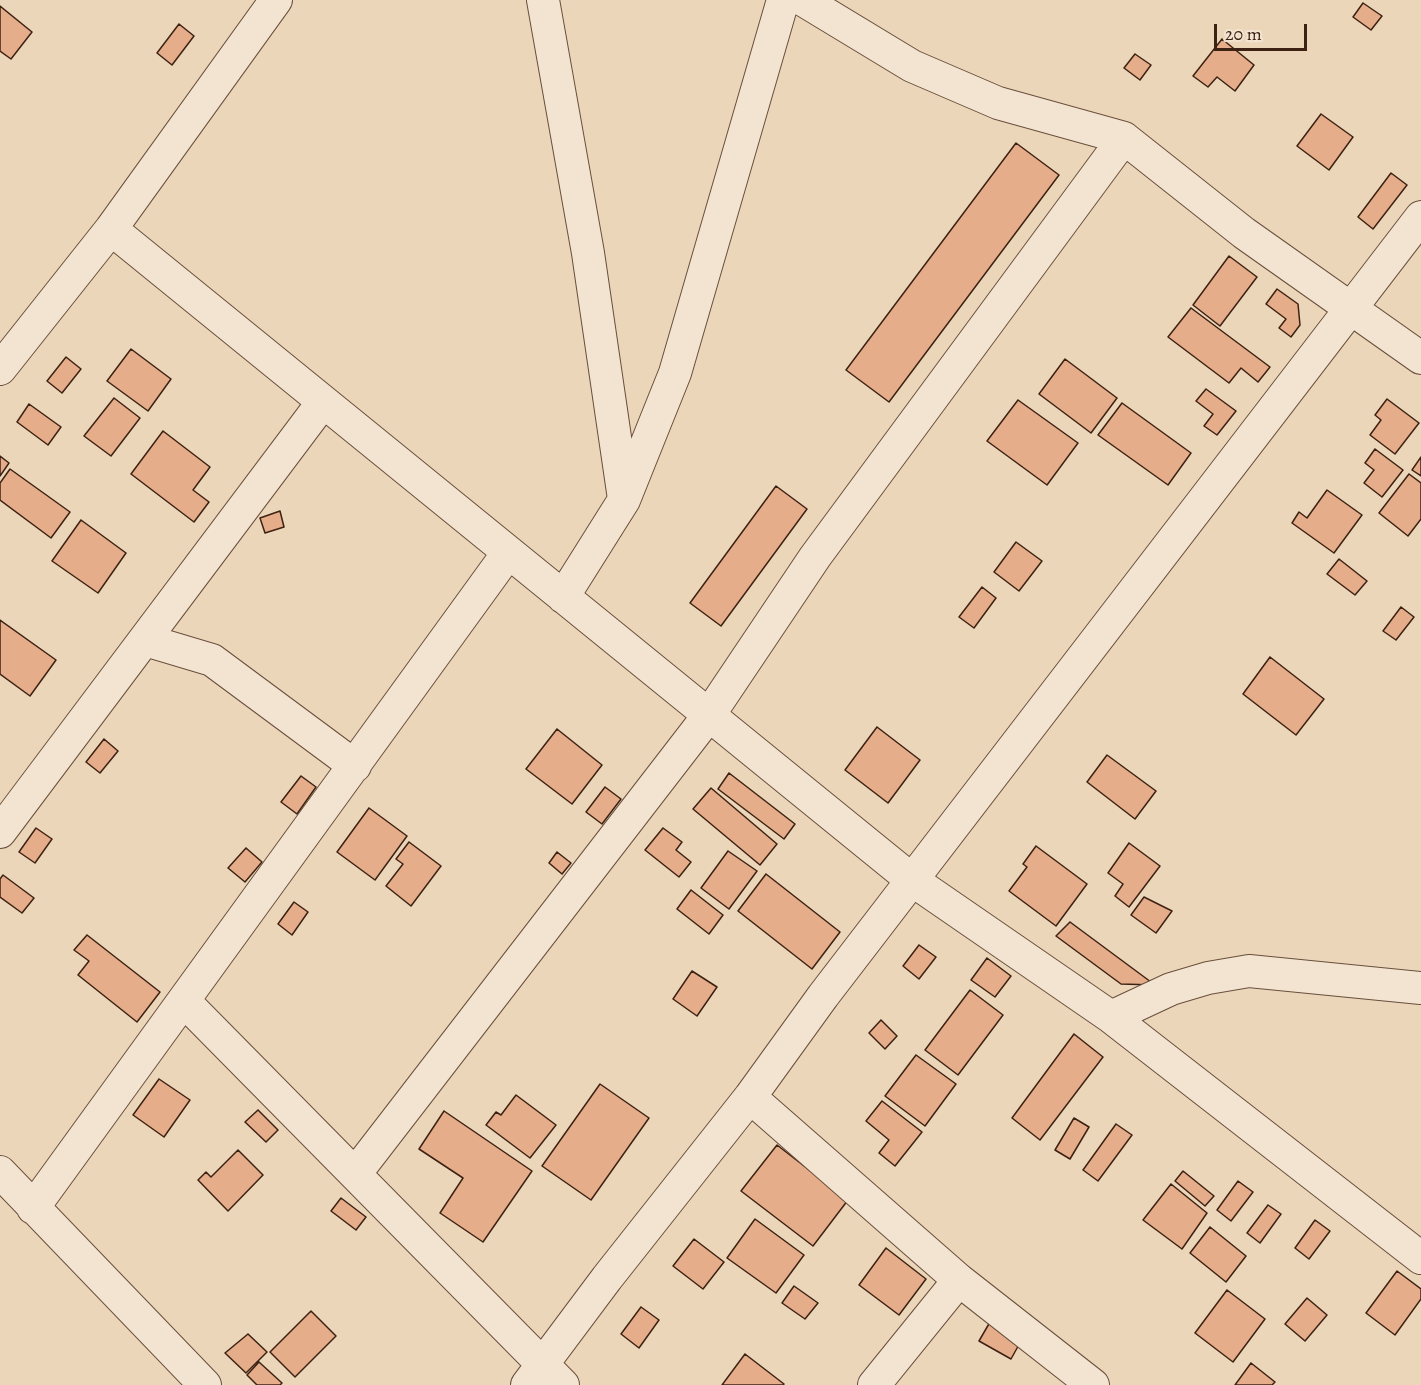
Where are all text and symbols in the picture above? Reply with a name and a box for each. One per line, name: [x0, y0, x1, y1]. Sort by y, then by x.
scale bar: [1217, 12, 1310, 50]
text: 20 m: [1225, 22, 1262, 46]

